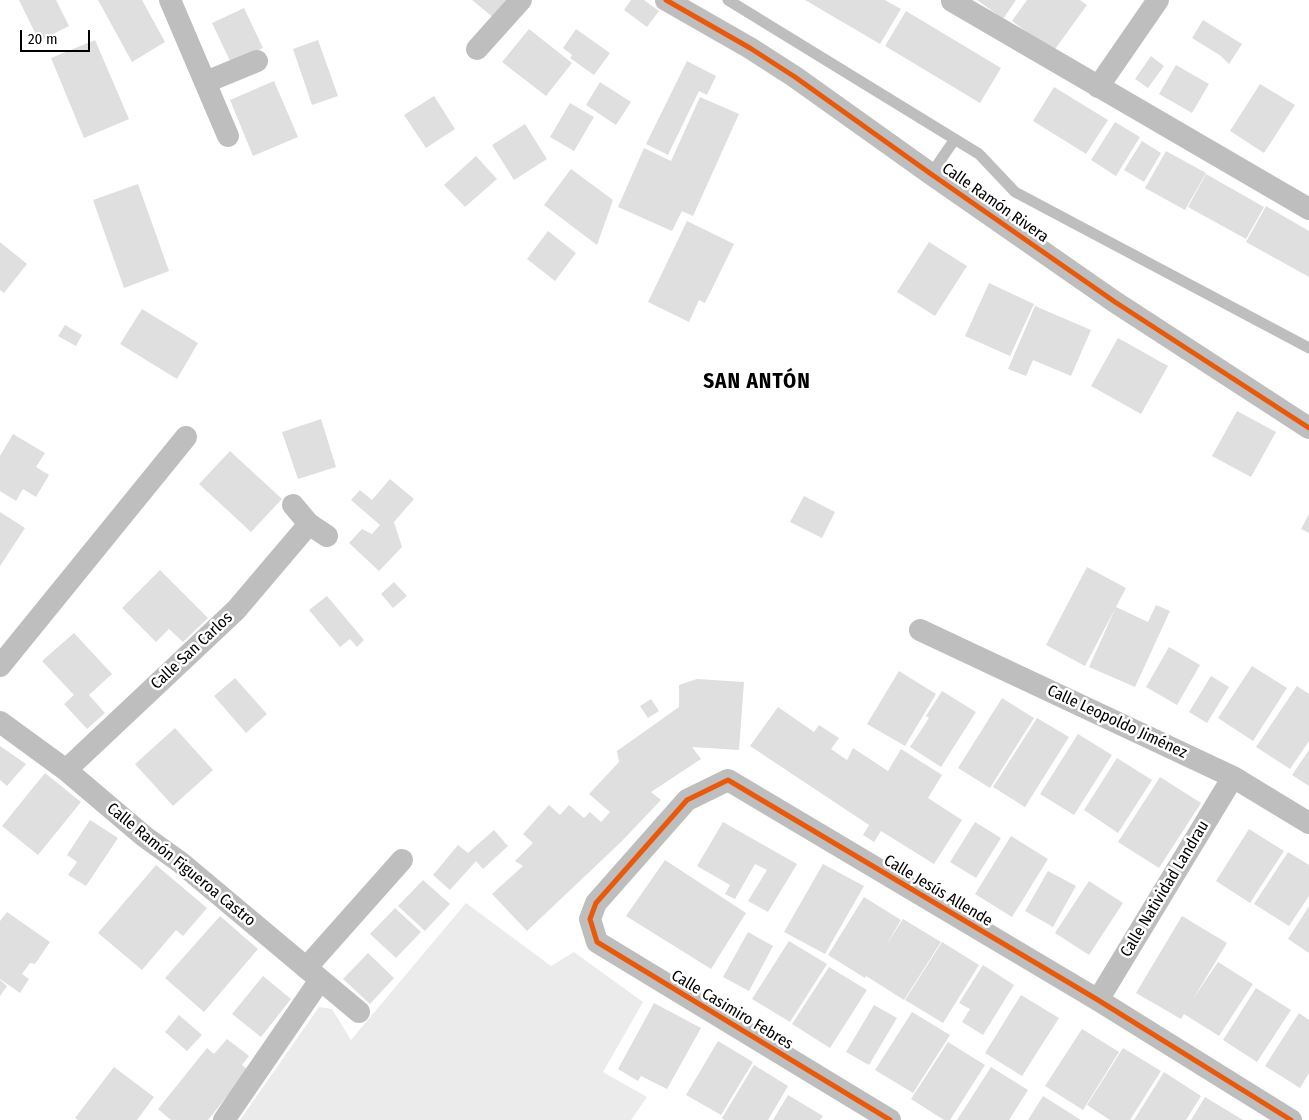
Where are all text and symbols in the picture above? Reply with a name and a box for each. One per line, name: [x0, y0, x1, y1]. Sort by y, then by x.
scale bar: [22, 20, 92, 52]
text: 20 m: [28, 30, 58, 48]
street label: Calle Ramón Rivera: [938, 159, 1052, 247]
district label: SAN ANTÓN: [702, 369, 812, 395]
street label: Calle San Carlos: [147, 608, 237, 694]
street label: Calle Leopoldo Jiménez: [1044, 681, 1190, 763]
street label: Calle Ramón Figueroa Castro: [103, 799, 259, 931]
street label: Calle Natividad Landrau: [1117, 817, 1213, 961]
street label: Calle Jesús Allende: [880, 851, 996, 931]
street label: Calle Casimiro Febres: [668, 966, 796, 1054]

